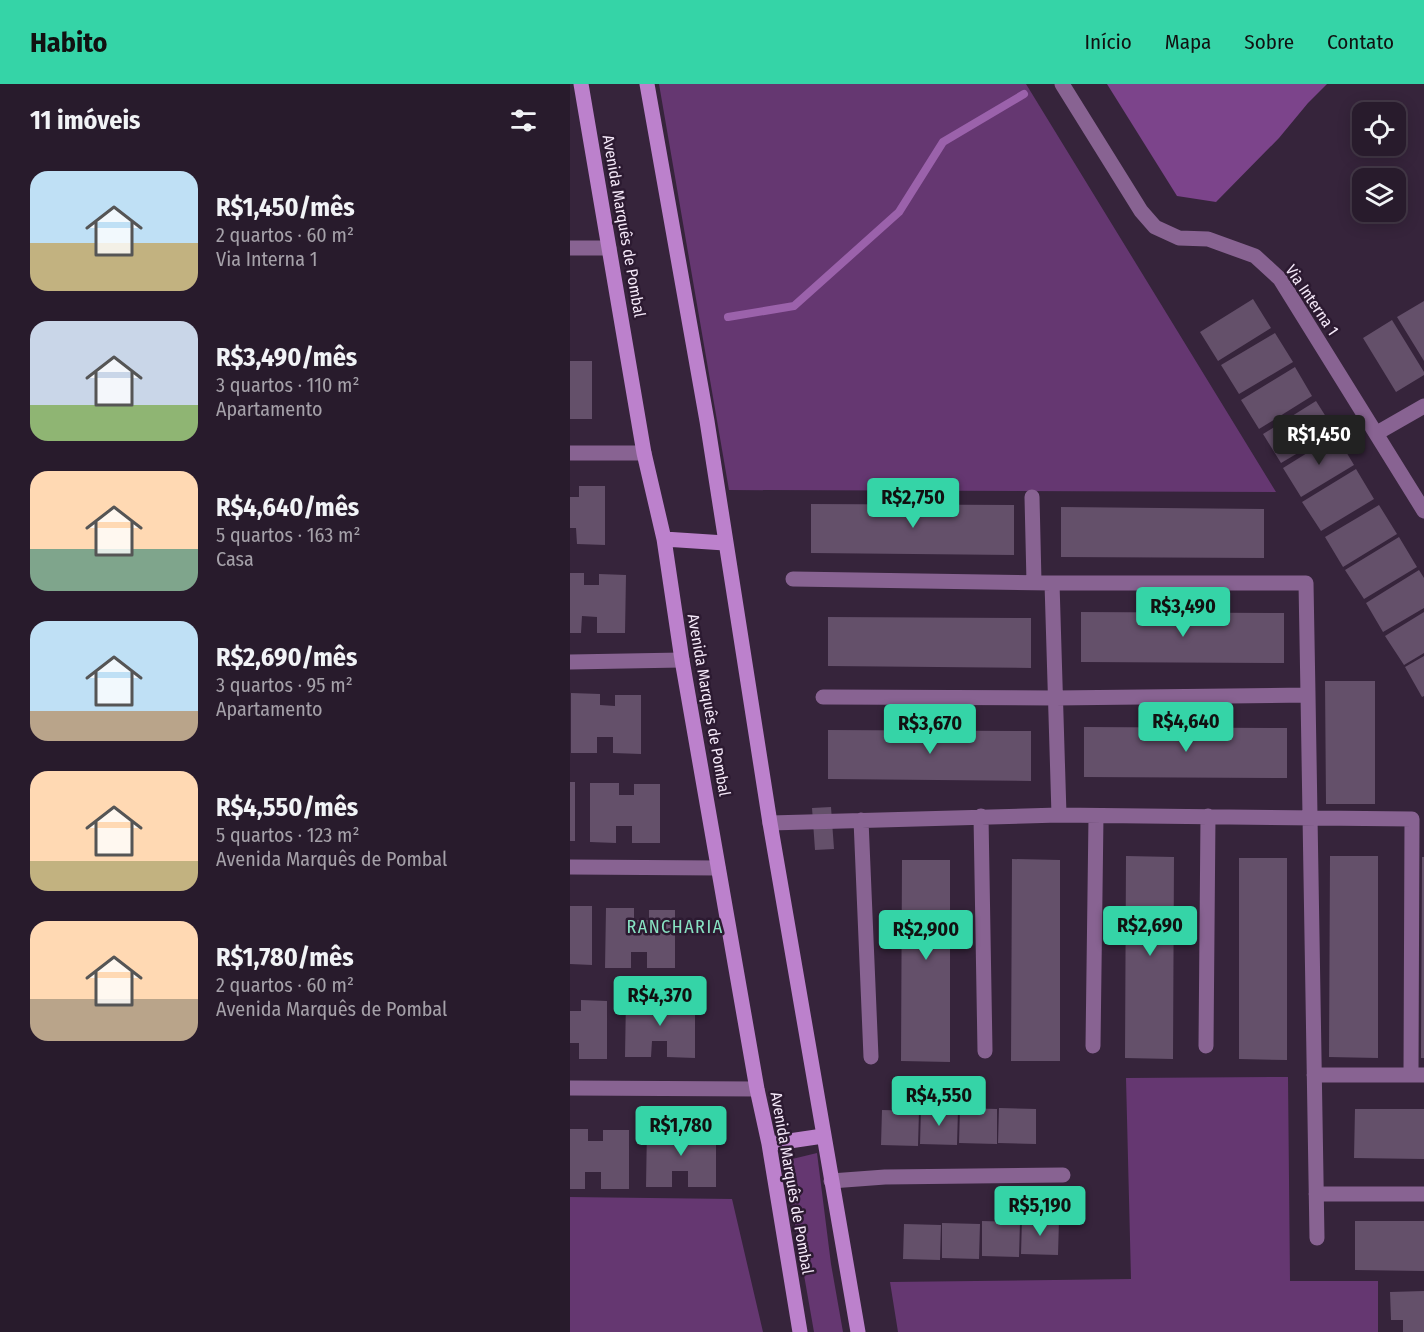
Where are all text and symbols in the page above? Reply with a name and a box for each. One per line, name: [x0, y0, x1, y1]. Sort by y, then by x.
text: Habito: [30, 26, 108, 59]
text: Início: [1085, 29, 1132, 55]
text: Mapa: [1165, 29, 1211, 55]
text: Sobre: [1244, 29, 1294, 55]
text: Contato: [1327, 29, 1394, 55]
map controls: [1352, 102, 1406, 222]
button: locate: [1352, 102, 1406, 156]
icon: filters: [507, 104, 540, 137]
text: 11 imóveis: [30, 105, 141, 136]
street label: Avenida Marquês de Pombal: [599, 133, 649, 319]
button: layers: [1352, 168, 1406, 222]
text: R$1,450/mês: [216, 192, 355, 223]
icon: home: [78, 195, 150, 267]
text: 2 quartos · 60 m²: [216, 223, 354, 247]
text: Via Interna 1: [216, 247, 317, 271]
street label: Via Interna 1: [1281, 261, 1343, 339]
text: R$3,490/mês: [216, 342, 357, 373]
icon: home: [78, 345, 150, 417]
text: 3 quartos · 110 m²: [216, 373, 360, 397]
text: Apartamento: [216, 397, 323, 421]
pin: R$1,450: [1264, 415, 1374, 466]
text: R$1,450: [1287, 422, 1351, 446]
pin: R$2,750: [858, 478, 968, 529]
text: R$2,750: [881, 485, 945, 509]
text: R$4,640/mês: [216, 492, 359, 523]
icon: home: [78, 495, 150, 567]
text: 5 quartos · 163 m²: [216, 523, 361, 547]
text: Casa: [216, 547, 254, 571]
pin: R$3,490: [1128, 587, 1238, 638]
text: R$3,490: [1150, 594, 1216, 618]
street label: Avenida Marquês de Pombal: [684, 612, 734, 798]
text: R$2,690/mês: [216, 642, 357, 673]
icon: home: [78, 645, 150, 717]
text: 3 quartos · 95 m²: [216, 673, 353, 697]
text: Apartamento: [216, 697, 323, 721]
pin: R$4,640: [1131, 702, 1241, 753]
pin: R$3,670: [875, 704, 985, 755]
text: R$4,640: [1152, 709, 1220, 733]
text: R$3,670: [898, 711, 962, 735]
text: R$4,550/mês: [216, 792, 358, 823]
icon: home: [78, 795, 150, 867]
text: 5 quartos · 123 m²: [216, 823, 360, 847]
text: Avenida Marquês de Pombal: [216, 847, 447, 871]
pin: R$2,690: [1095, 906, 1205, 957]
pin: R$2,900: [871, 910, 981, 961]
text: R$2,690: [1117, 913, 1183, 937]
district label: RANCHARIA: [626, 916, 724, 938]
text: R$2,900: [893, 917, 959, 941]
text: R$1,780/mês: [216, 942, 354, 973]
icon: home: [78, 945, 150, 1017]
text: 2 quartos · 60 m²: [216, 973, 354, 997]
pin: R$4,370: [605, 976, 715, 1027]
text: R$4,370: [628, 983, 692, 1007]
text: Avenida Marquês de Pombal: [216, 997, 447, 1021]
pin: R$4,550: [884, 1076, 994, 1127]
text: R$4,550: [906, 1083, 972, 1107]
street label: Avenida Marquês de Pombal: [767, 1090, 817, 1276]
pin: R$1,780: [626, 1106, 736, 1157]
text: R$1,780: [650, 1113, 712, 1137]
pin: R$5,190: [985, 1186, 1095, 1237]
text: R$5,190: [1008, 1193, 1072, 1217]

